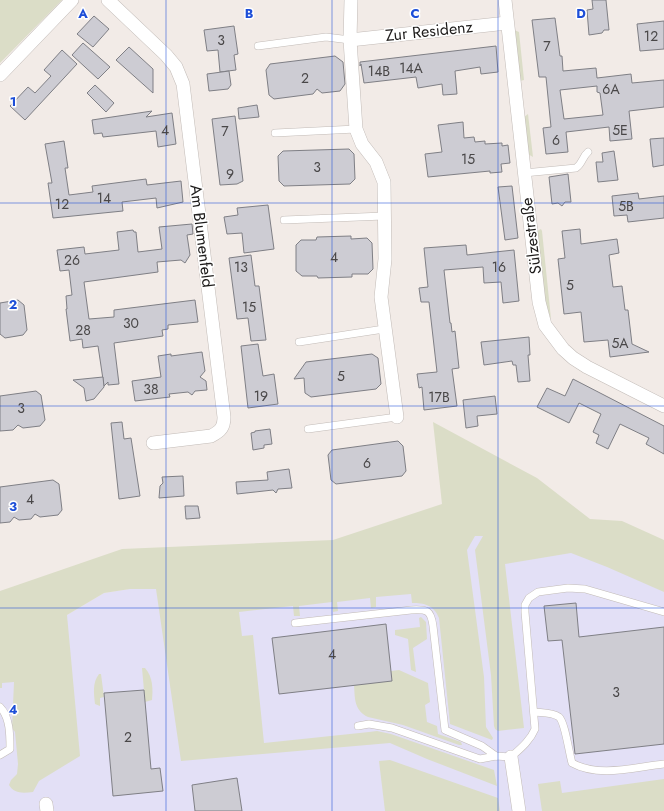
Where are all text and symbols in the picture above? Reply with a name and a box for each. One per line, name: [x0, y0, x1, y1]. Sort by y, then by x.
text: A: [77, 4, 88, 23]
text: B: [245, 4, 254, 23]
text: C: [410, 4, 420, 23]
text: D: [576, 4, 586, 23]
street label: Zur Residenz: [384, 15, 475, 47]
house number: 12: [644, 26, 658, 46]
house number: 3: [217, 30, 225, 50]
house number: 7: [543, 36, 551, 56]
house number: 14A: [399, 58, 424, 78]
house number: 14B: [368, 61, 390, 81]
house number: 2: [301, 68, 309, 88]
house number: 6A: [602, 79, 620, 99]
text: 1: [10, 92, 16, 111]
house number: 4: [161, 120, 169, 140]
house number: 5E: [612, 120, 628, 140]
house number: 7: [221, 121, 229, 141]
house number: 6: [552, 130, 560, 150]
house number: 15: [461, 149, 475, 169]
house number: 3: [313, 157, 321, 177]
house number: 9: [226, 164, 234, 184]
street label: Am Blumenfeld: [184, 183, 220, 289]
house number: 14: [97, 188, 111, 208]
house number: 12: [55, 194, 69, 214]
street label: Sülzestraße: [515, 196, 547, 276]
house number: 5B: [618, 196, 634, 216]
house number: 4: [330, 247, 338, 267]
house number: 26: [64, 250, 80, 270]
house number: 13: [234, 257, 248, 277]
house number: 16: [492, 257, 506, 277]
house number: 5: [566, 275, 574, 295]
text: 2: [9, 295, 17, 314]
house number: 15: [242, 297, 256, 317]
house number: 30: [123, 313, 139, 333]
house number: 28: [75, 320, 91, 340]
house number: 5A: [611, 333, 629, 353]
house number: 5: [337, 366, 345, 386]
house number: 38: [143, 379, 159, 399]
house number: 19: [254, 386, 268, 406]
house number: 17B: [428, 387, 450, 407]
house number: 3: [17, 398, 25, 418]
house number: 6: [363, 453, 371, 473]
house number: 4: [26, 489, 34, 509]
text: 3: [9, 497, 17, 516]
house number: 4: [328, 644, 336, 664]
house number: 3: [612, 682, 620, 702]
text: 4: [8, 700, 18, 719]
house number: 2: [124, 727, 132, 747]

